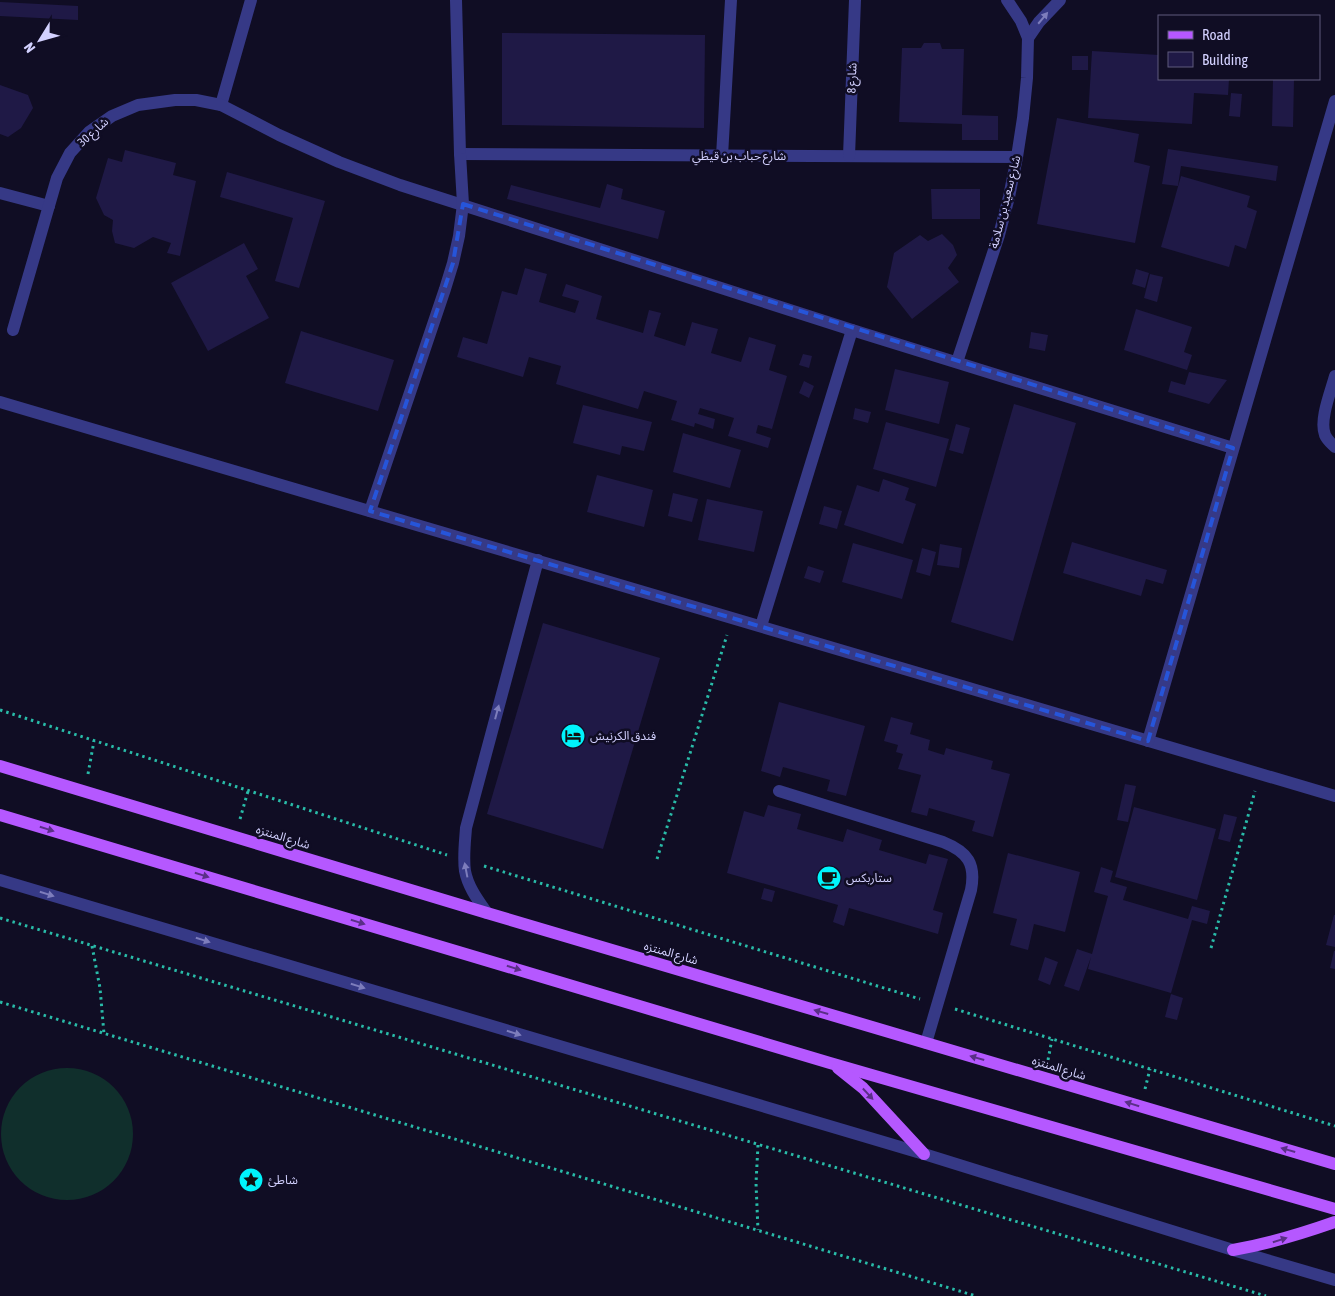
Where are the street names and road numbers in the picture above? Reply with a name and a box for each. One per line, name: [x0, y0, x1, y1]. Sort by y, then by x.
street label: شارع 8: [844, 62, 862, 94]
street label: شارع 30: [75, 115, 113, 151]
street label: شارع حباب بن قيظي: [692, 149, 786, 166]
street label: شارع سعيد بن سلامة: [987, 154, 1025, 251]
street label: شارع المنتزه: [254, 822, 312, 854]
street label: شارع المنتزه: [642, 939, 700, 969]
street label: شارع المنتزه: [1030, 1053, 1088, 1085]

